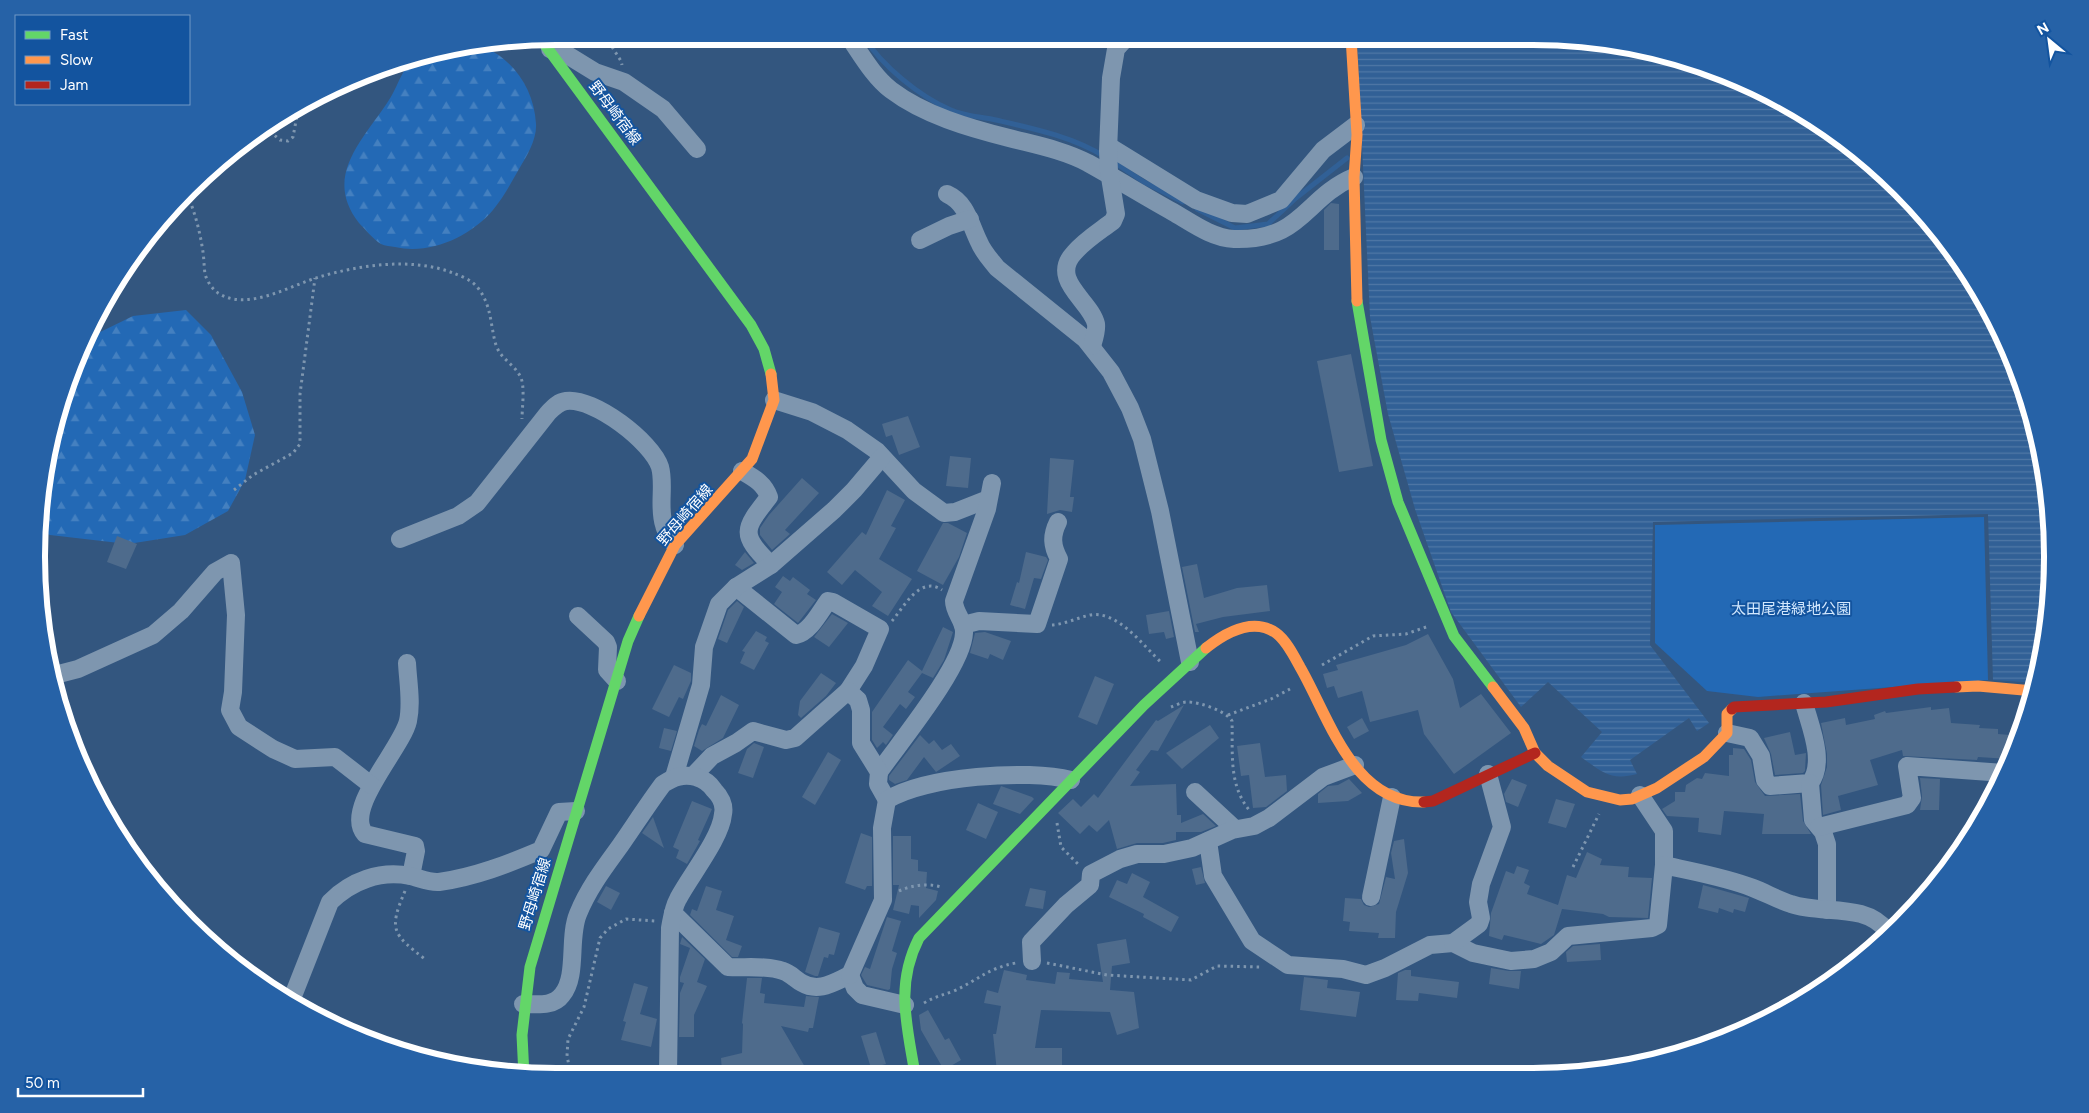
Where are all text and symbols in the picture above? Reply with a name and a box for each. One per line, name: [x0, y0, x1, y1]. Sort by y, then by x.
legend: [15, 15, 190, 105]
north arrow: [2024, 15, 2074, 65]
text: N: [2034, 19, 2052, 39]
text: Fast: [60, 26, 89, 44]
text: Slow: [60, 51, 93, 69]
text: Jam: [60, 76, 88, 94]
street label: 野母崎宿線: [585, 78, 645, 148]
street label: 野母崎宿線: [654, 481, 716, 549]
park label: 太田尾港緑地公園: [1731, 600, 1851, 618]
street label: 野母崎宿線: [515, 855, 555, 933]
scale bar: [18, 1066, 142, 1098]
text: 50 m: [25, 1074, 60, 1092]

